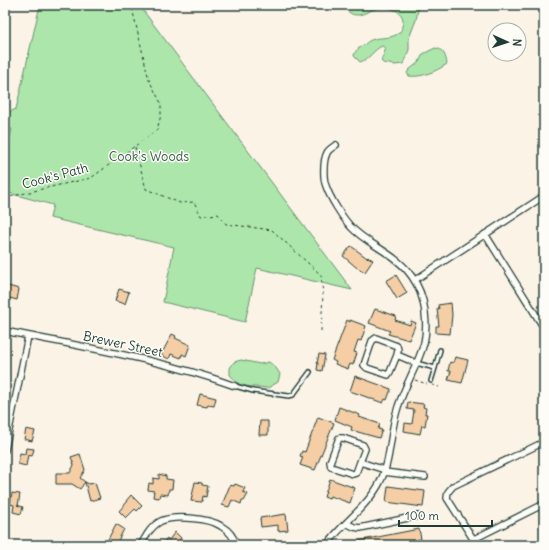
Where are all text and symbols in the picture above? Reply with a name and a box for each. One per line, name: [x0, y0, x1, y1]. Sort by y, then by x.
north arrow: [487, 22, 527, 62]
text: N: [510, 38, 524, 47]
park label: Cook's Woods: [109, 148, 189, 165]
street label: Cook's Path: [20, 159, 90, 193]
street label: Brewer Street: [82, 327, 165, 361]
scale bar: [399, 502, 492, 528]
text: 100 m: [405, 508, 439, 523]

